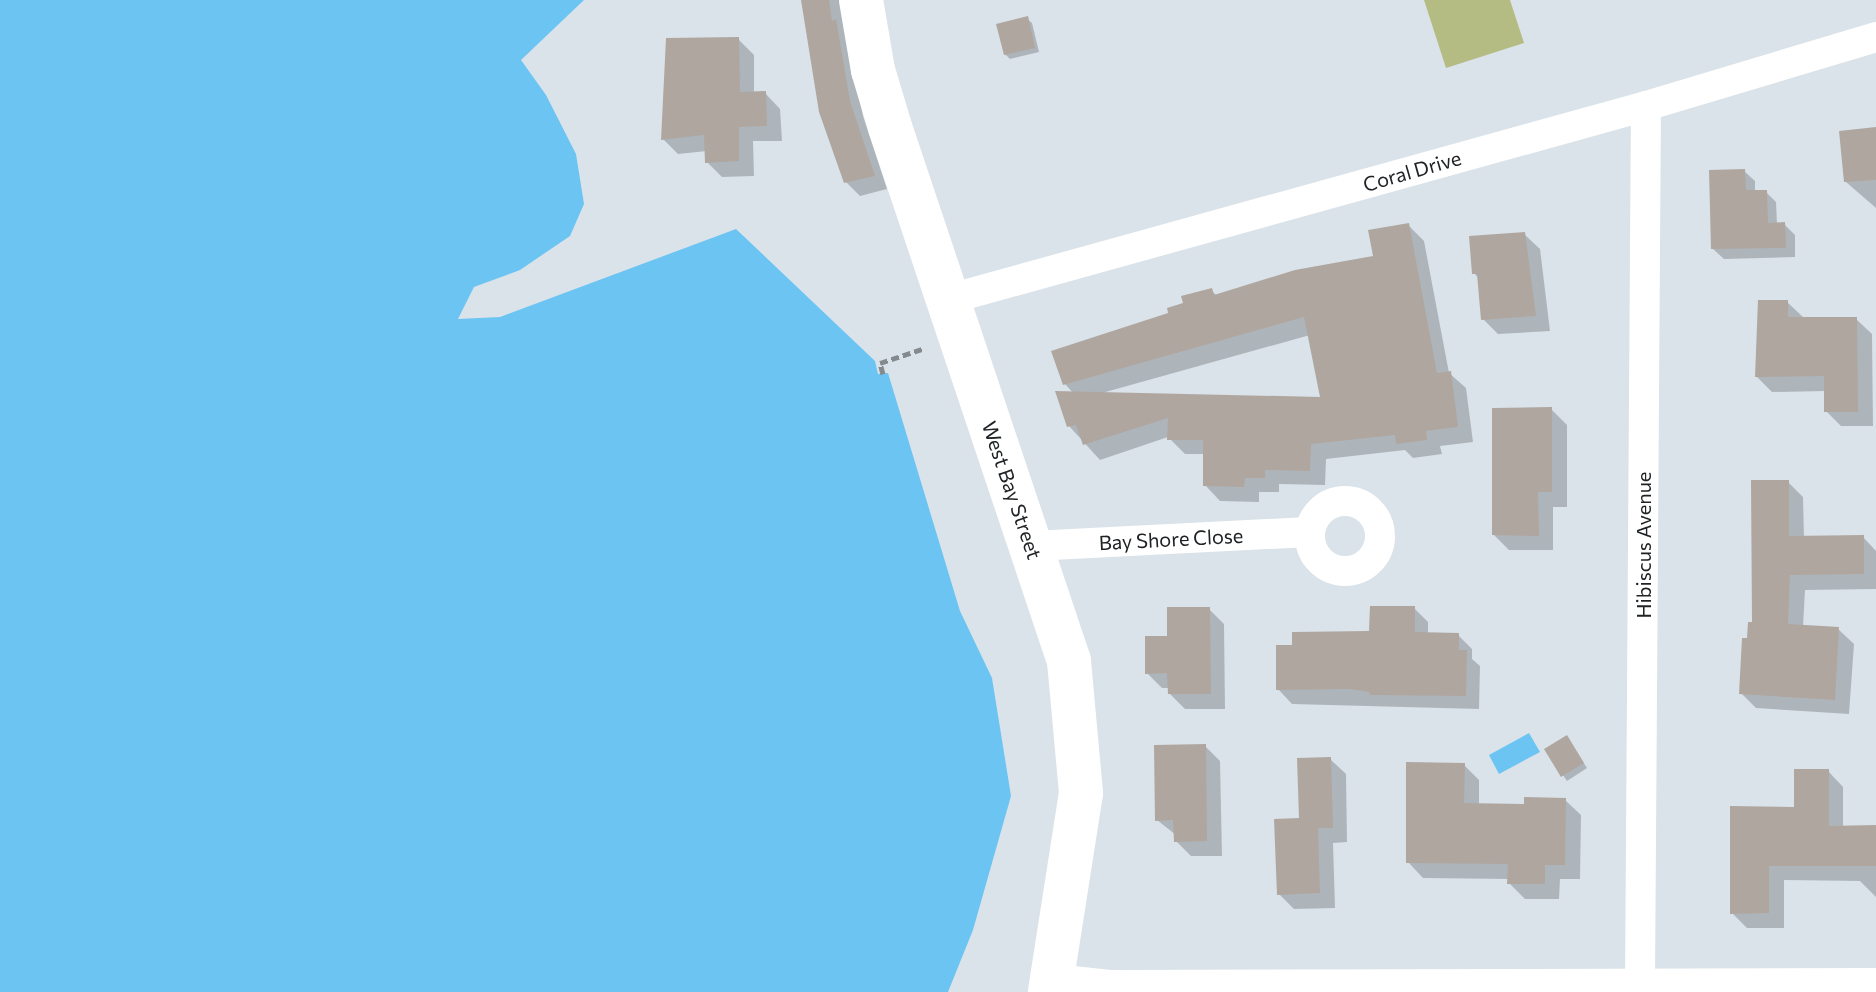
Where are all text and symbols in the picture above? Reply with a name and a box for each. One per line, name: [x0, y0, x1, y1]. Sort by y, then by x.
street label: Coral Drive: [1360, 146, 1464, 196]
street label: West Bay Street: [977, 418, 1047, 562]
street label: Hibiscus Avenue: [1631, 472, 1655, 618]
street label: Bay Shore Close: [1098, 523, 1244, 555]

